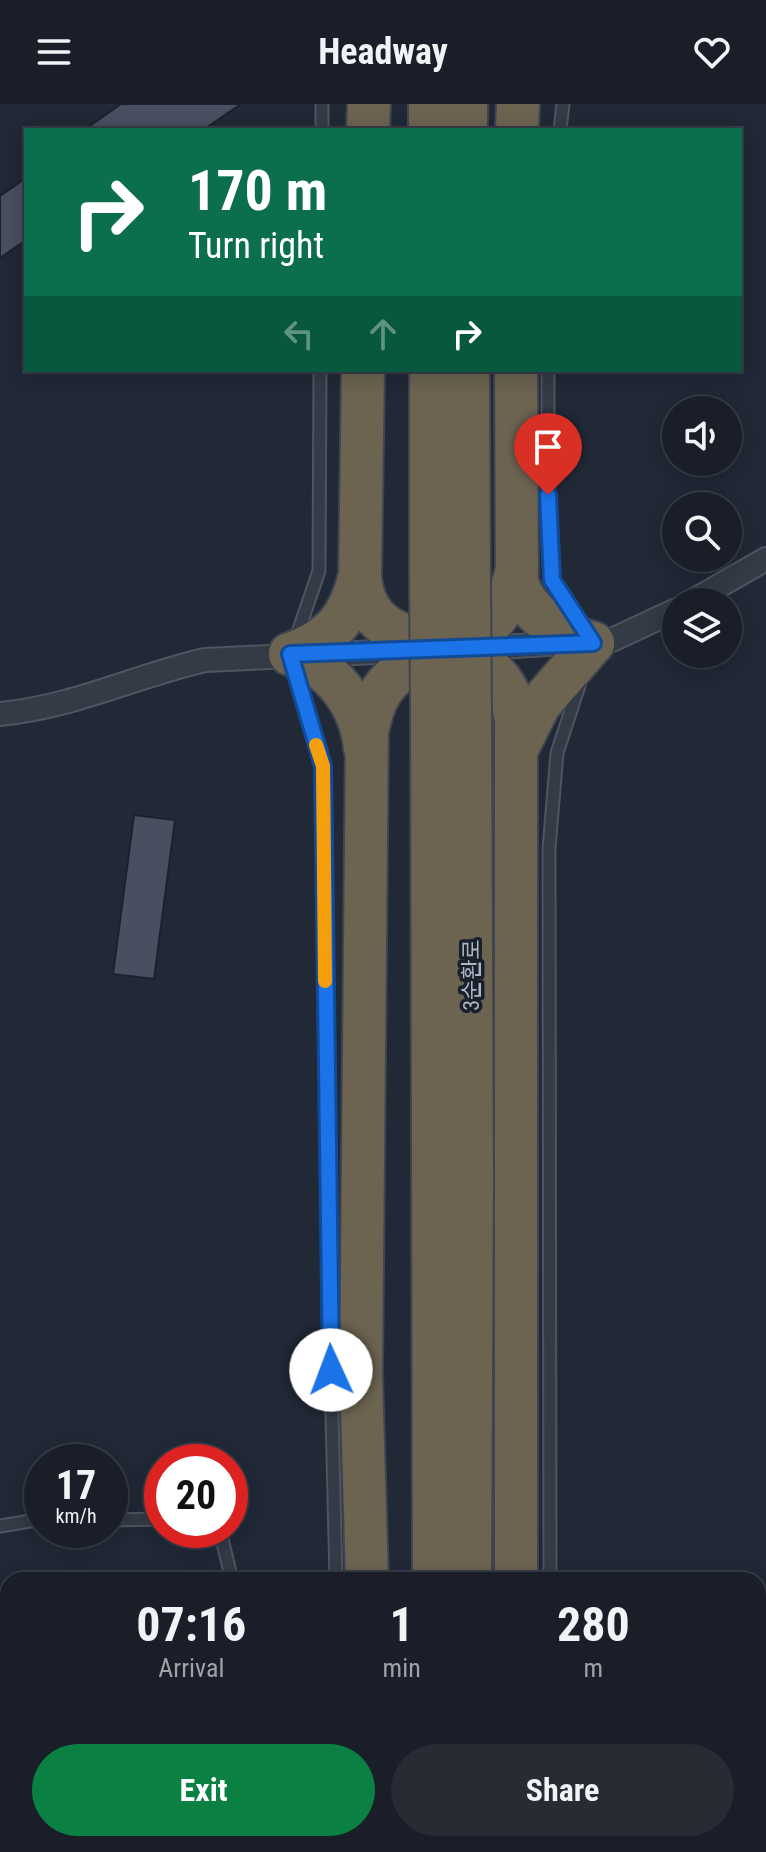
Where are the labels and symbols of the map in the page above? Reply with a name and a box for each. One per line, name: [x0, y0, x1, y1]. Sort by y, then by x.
pin: [514, 413, 582, 495]
street label: 3순환로: [459, 939, 484, 1011]
position arrow: [289, 1328, 373, 1412]
speed limit sign: 20: [144, 1444, 248, 1548]

